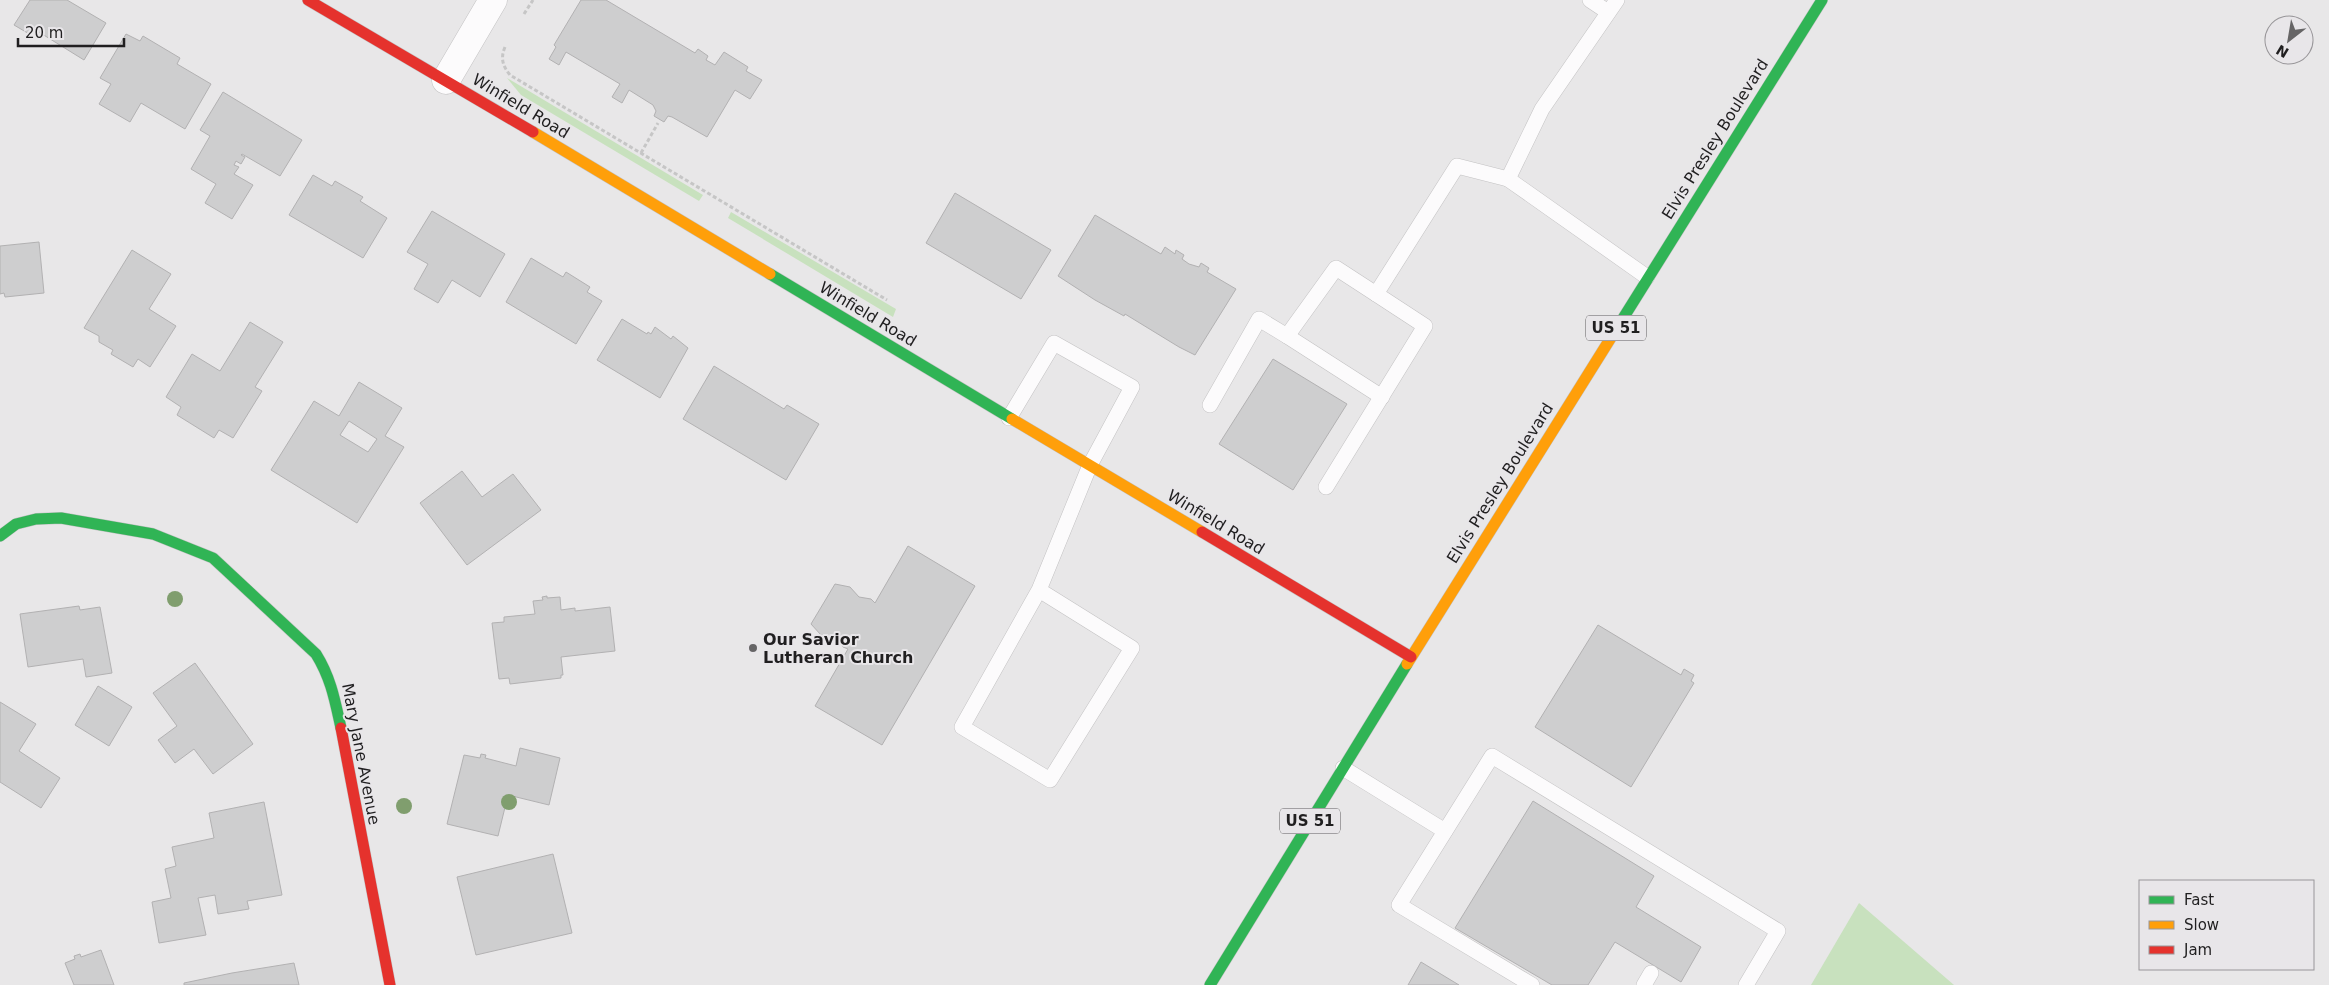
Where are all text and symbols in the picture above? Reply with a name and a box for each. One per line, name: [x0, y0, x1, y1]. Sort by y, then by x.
scale bar: [18, 15, 124, 47]
north arrow: [2264, 15, 2314, 65]
text: 20 m: [25, 24, 63, 42]
text: N: [2273, 41, 2291, 61]
street label: Elvis Presley Boulevard: [1658, 55, 1772, 223]
street label: Winfield Road: [469, 70, 573, 142]
street label: Winfield Road: [816, 278, 920, 350]
road number: US 51: [1586, 316, 1646, 340]
street label: Elvis Presley Boulevard: [1443, 399, 1557, 567]
street label: Winfield Road: [1164, 486, 1268, 558]
place label: Our Savior Lutheran Church: [763, 630, 913, 667]
marker: Our Savior Lutheran Church: [747, 642, 759, 654]
street label: Mary Jane Avenue: [338, 682, 384, 826]
road number: US 51: [1280, 808, 1340, 834]
legend: [2139, 880, 2314, 970]
text: Fast: [2184, 891, 2214, 909]
text: Slow: [2184, 916, 2219, 934]
text: Jam: [2183, 941, 2212, 959]

